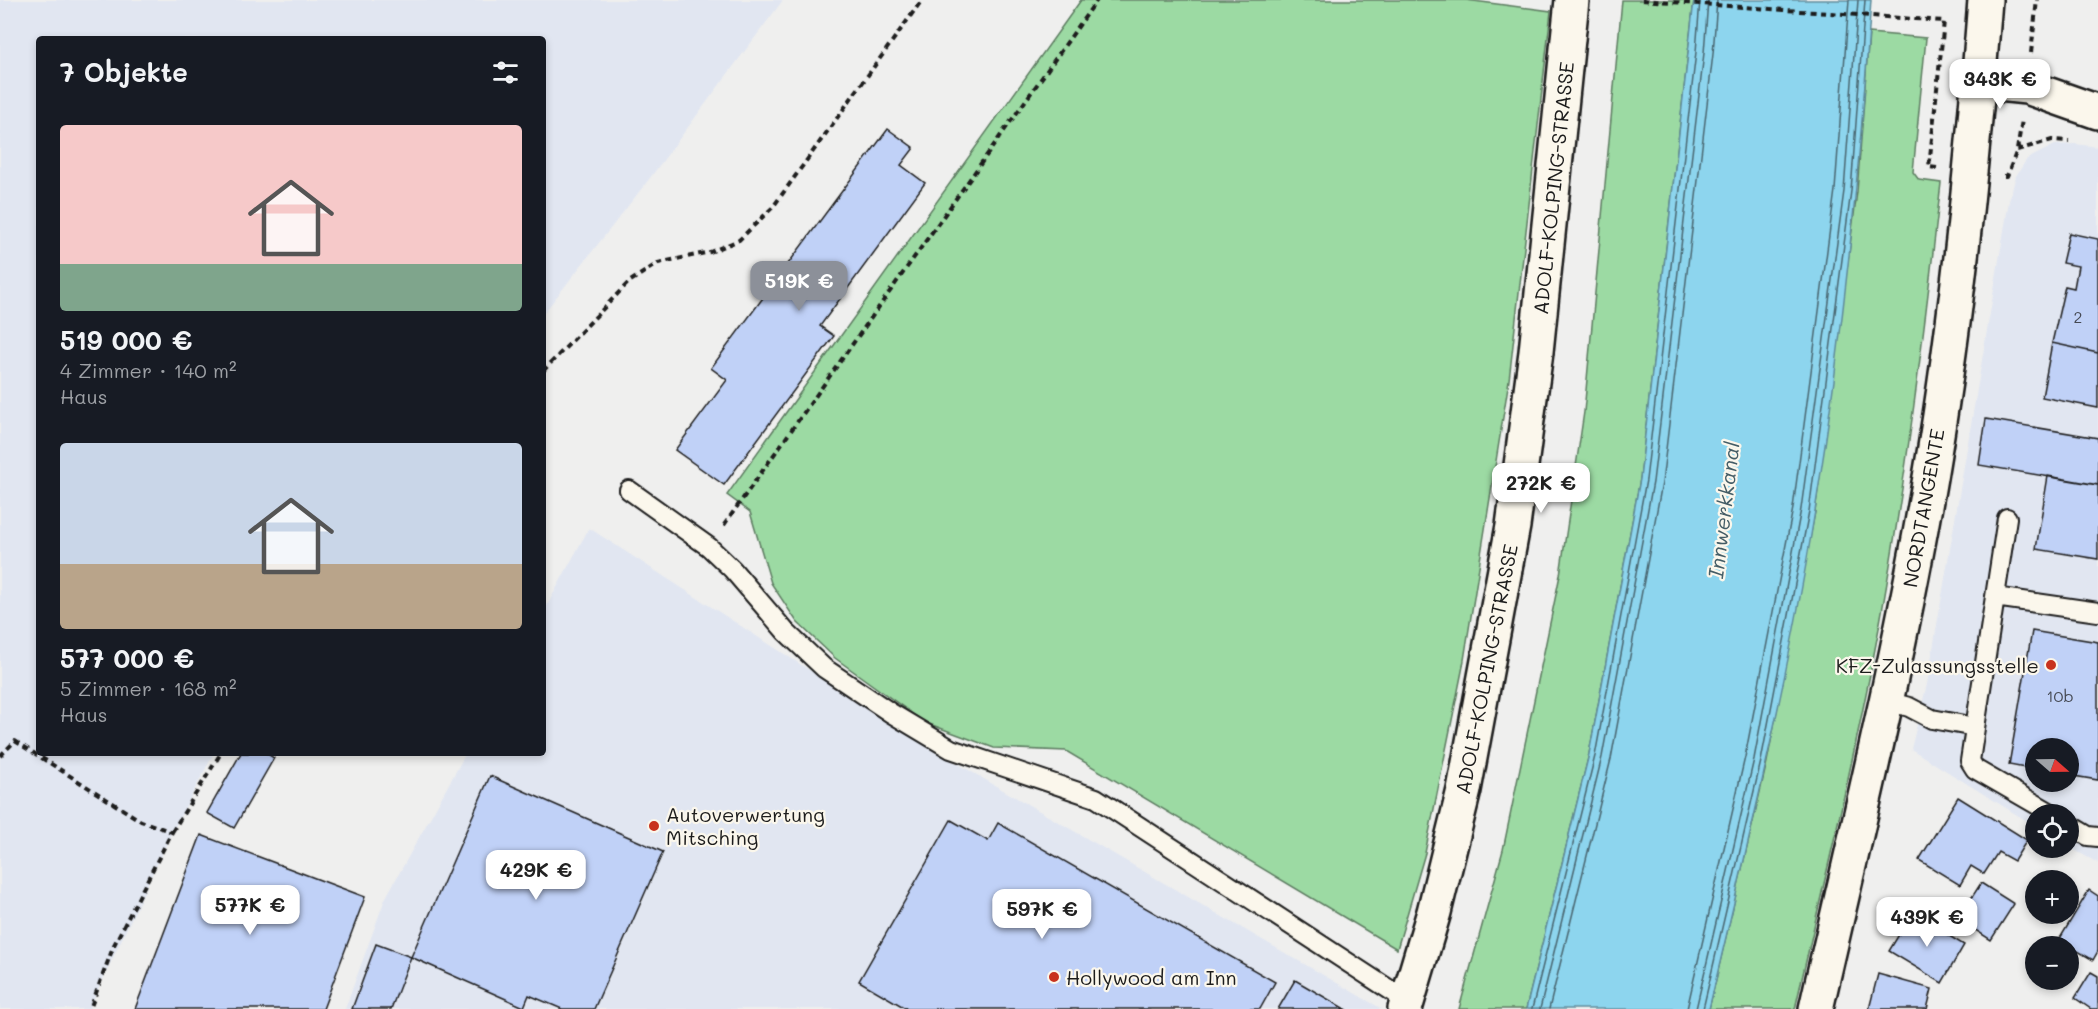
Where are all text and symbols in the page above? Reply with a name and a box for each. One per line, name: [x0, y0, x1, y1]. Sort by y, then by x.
text: 7 Objekte: [60, 55, 188, 89]
icon: filters: [489, 56, 522, 89]
pin: 343K €: [1951, 59, 2049, 110]
street label: ADOLF-KOLPING-STRASSE: [1527, 60, 1579, 316]
text: 343K €: [1963, 65, 2037, 91]
icon: home: [237, 164, 345, 272]
pin: 519K €: [750, 261, 848, 312]
text: 519K €: [764, 267, 834, 293]
house number: 2: [2074, 306, 2082, 327]
text: 519 000 €: [60, 323, 192, 357]
text: 4 Zimmer · 140 m²: [60, 357, 236, 383]
text: Haus: [60, 383, 107, 409]
street label: NORDTANGENTE: [1896, 427, 1950, 589]
water label: Innwerkkanal: [1701, 439, 1745, 580]
pin: 272K €: [1492, 463, 1590, 514]
text: 272K €: [1506, 469, 1576, 495]
icon: home: [237, 482, 345, 590]
street label: ADOLF-KOLPING-STRASSE: [1449, 542, 1523, 796]
text: 577 000 €: [60, 641, 194, 675]
place label: KFZ-Zulassungsstelle: [1836, 652, 2039, 678]
marker: KFZ-Zulassungsstelle: [2044, 658, 2058, 672]
text: 5 Zimmer · 168 m²: [60, 675, 236, 701]
house number: 10b: [2046, 685, 2074, 706]
text: Haus: [60, 701, 107, 727]
north arrow: [2025, 738, 2079, 792]
map controls: [2025, 738, 2079, 990]
place label: Autoverwertung Mitsching: [666, 801, 825, 850]
button: locate: [2025, 804, 2079, 858]
marker: Autoverwertung Mitsching: [647, 819, 661, 833]
pin: 429K €: [487, 850, 585, 901]
text: 429K €: [500, 856, 572, 882]
button: +: [2025, 870, 2079, 924]
pin: 577K €: [201, 885, 299, 936]
pin: 597K €: [993, 889, 1091, 940]
text: 577K €: [215, 891, 285, 917]
text: 597K €: [1006, 895, 1078, 921]
pin: 439K €: [1878, 897, 1976, 948]
text: 439K €: [1890, 903, 1964, 929]
button: −: [2025, 936, 2079, 990]
place label: Hollywood am Inn: [1066, 964, 1237, 990]
marker: Hollywood am Inn: [1047, 970, 1061, 984]

